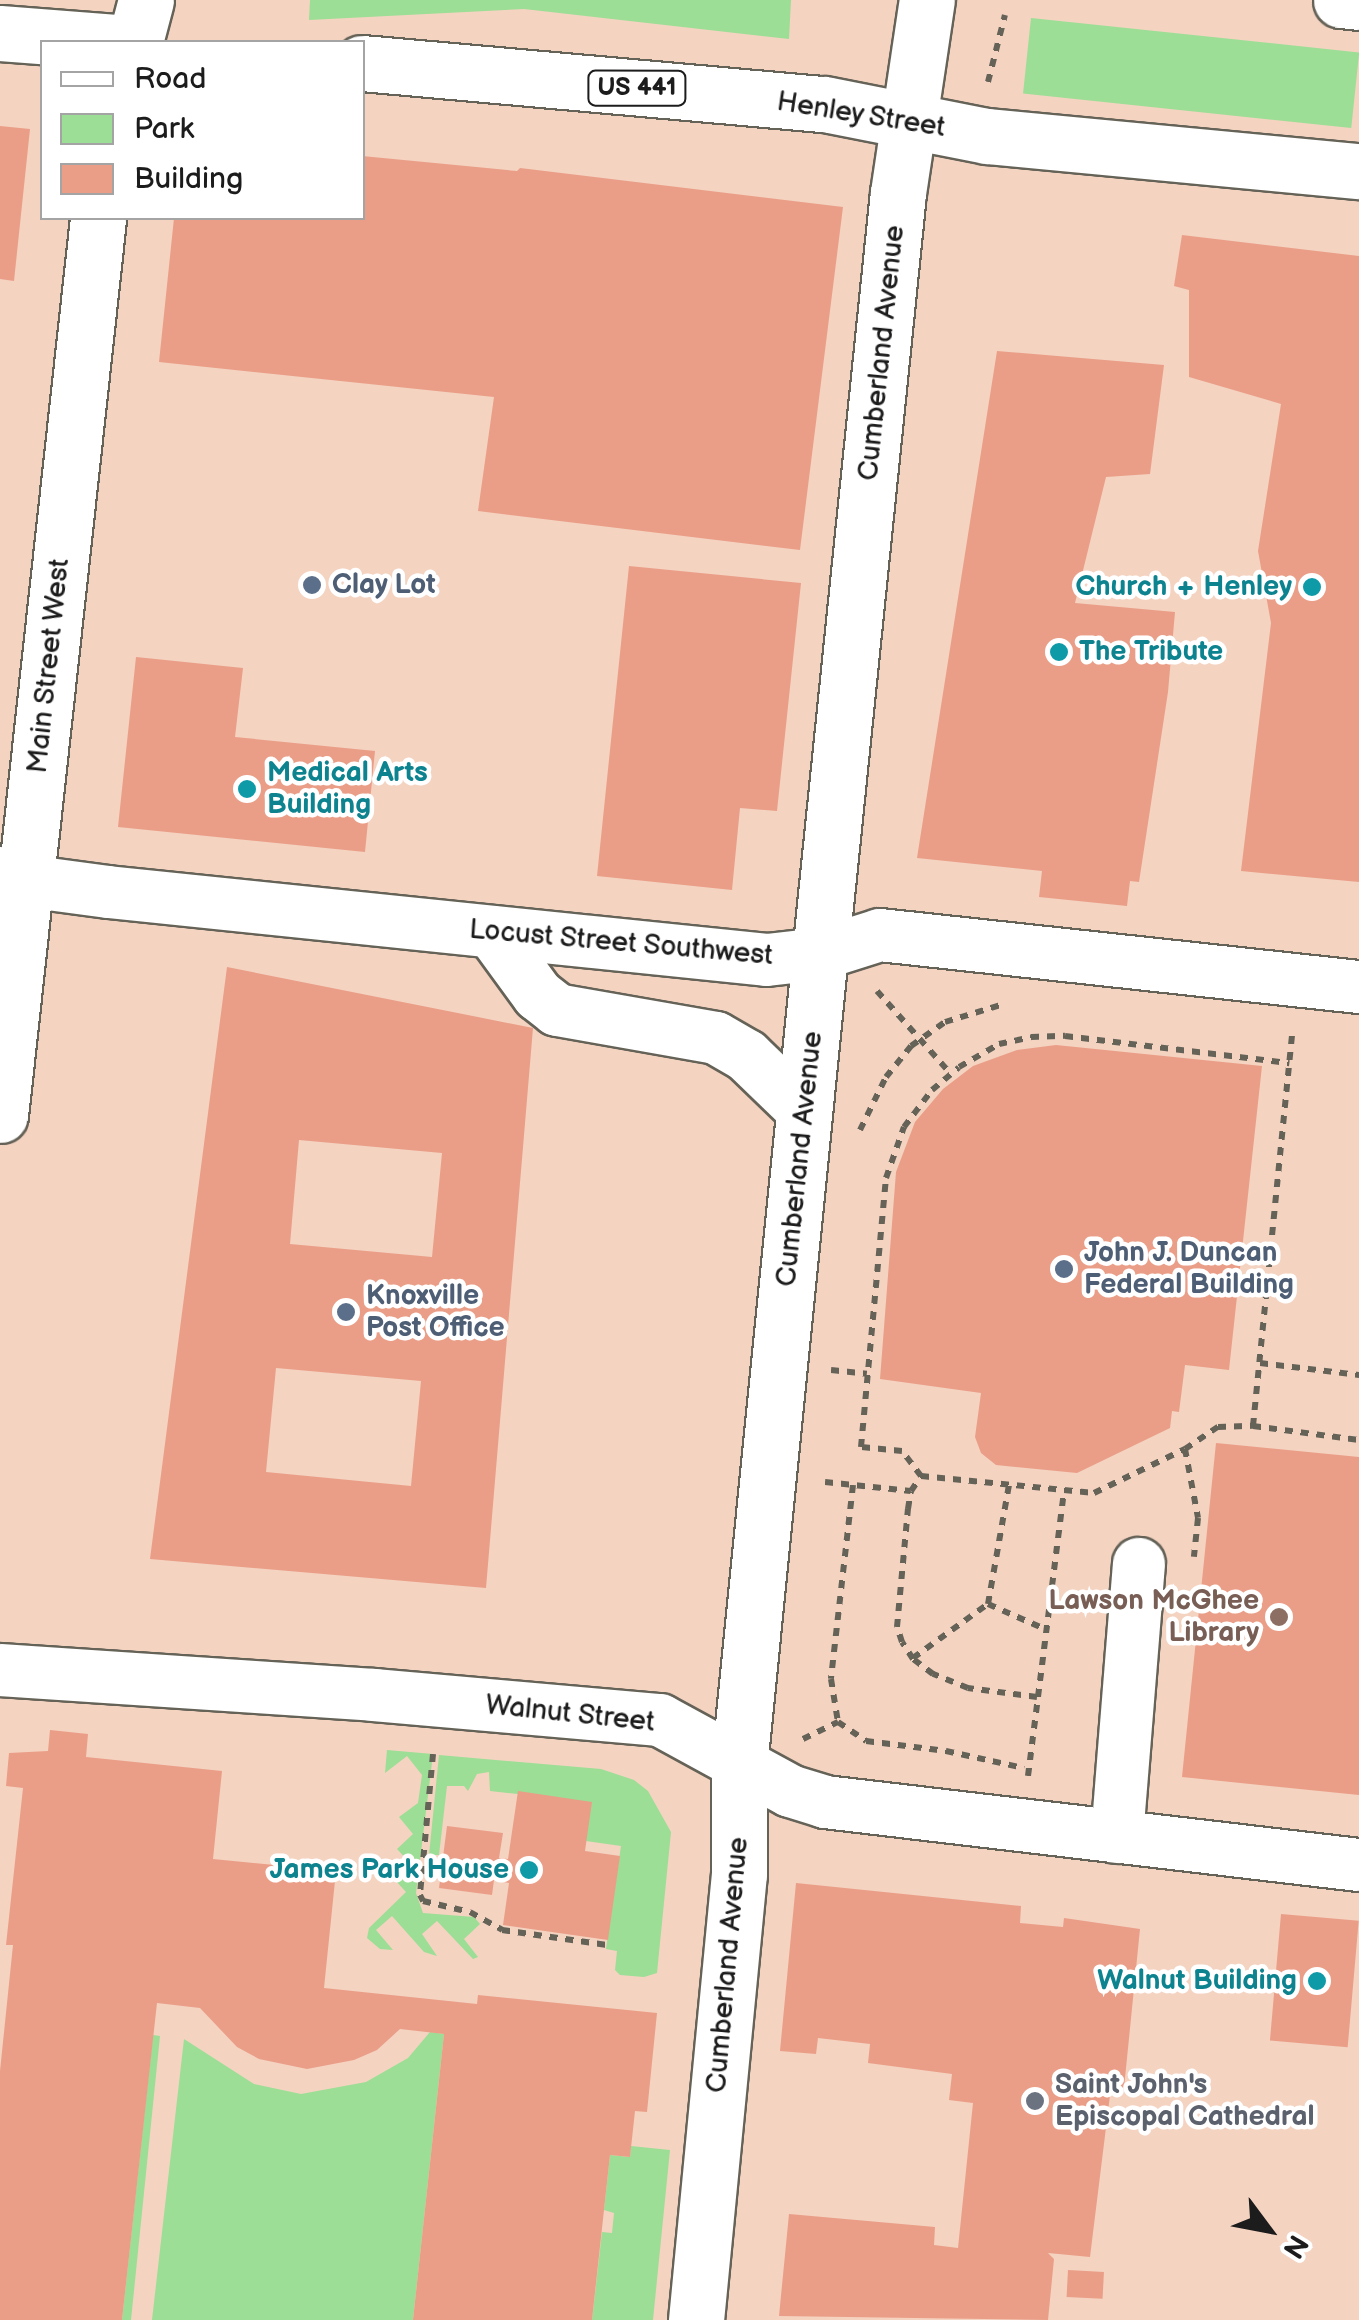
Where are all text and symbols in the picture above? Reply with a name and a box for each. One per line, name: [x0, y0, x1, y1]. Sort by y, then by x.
legend: [40, 40, 365, 220]
text: Road: [134, 61, 207, 97]
road number: US 441: [587, 68, 687, 108]
street label: Henley Street: [773, 85, 949, 145]
text: Park: [134, 111, 194, 147]
text: Building: [134, 161, 243, 197]
street label: Cumberland Avenue: [852, 224, 912, 482]
street label: Main Street West: [21, 556, 77, 776]
place label: Clay Lot: [332, 568, 436, 602]
place label: Church + Henley: [1075, 570, 1292, 604]
marker: Clay Lot: [301, 574, 323, 596]
marker: Church + Henley: [1301, 576, 1323, 598]
place label: The Tribute: [1079, 635, 1223, 669]
marker: The Tribute: [1048, 641, 1070, 663]
place label: Medical Arts Building: [267, 756, 428, 822]
marker: Medical Arts Building: [236, 778, 258, 800]
street label: Locust Street Southwest: [467, 913, 775, 973]
street label: Cumberland Avenue: [770, 1030, 830, 1288]
place label: John J. Duncan Federal Building: [1084, 1236, 1294, 1302]
marker: John J. Duncan Federal Building: [1053, 1258, 1075, 1280]
place label: Knoxville Post Office: [366, 1279, 505, 1345]
marker: Knoxville Post Office: [335, 1301, 357, 1323]
place label: Lawson McGhee Library: [1048, 1584, 1259, 1650]
marker: Lawson McGhee Library: [1268, 1606, 1290, 1628]
street label: Walnut Street: [484, 1688, 656, 1740]
street label: Cumberland Avenue: [700, 1836, 756, 2094]
place label: James Park House: [270, 1853, 509, 1887]
marker: James Park House: [518, 1859, 540, 1881]
place label: Walnut Building: [1097, 1964, 1297, 1998]
marker: Walnut Building: [1306, 1970, 1328, 1992]
place label: Saint John's Episcopal Cathedral: [1055, 2068, 1315, 2134]
marker: Saint John's Episcopal Cathedral: [1024, 2090, 1046, 2112]
north arrow: [1219, 2180, 1319, 2280]
text: N: [1275, 2229, 1314, 2264]

